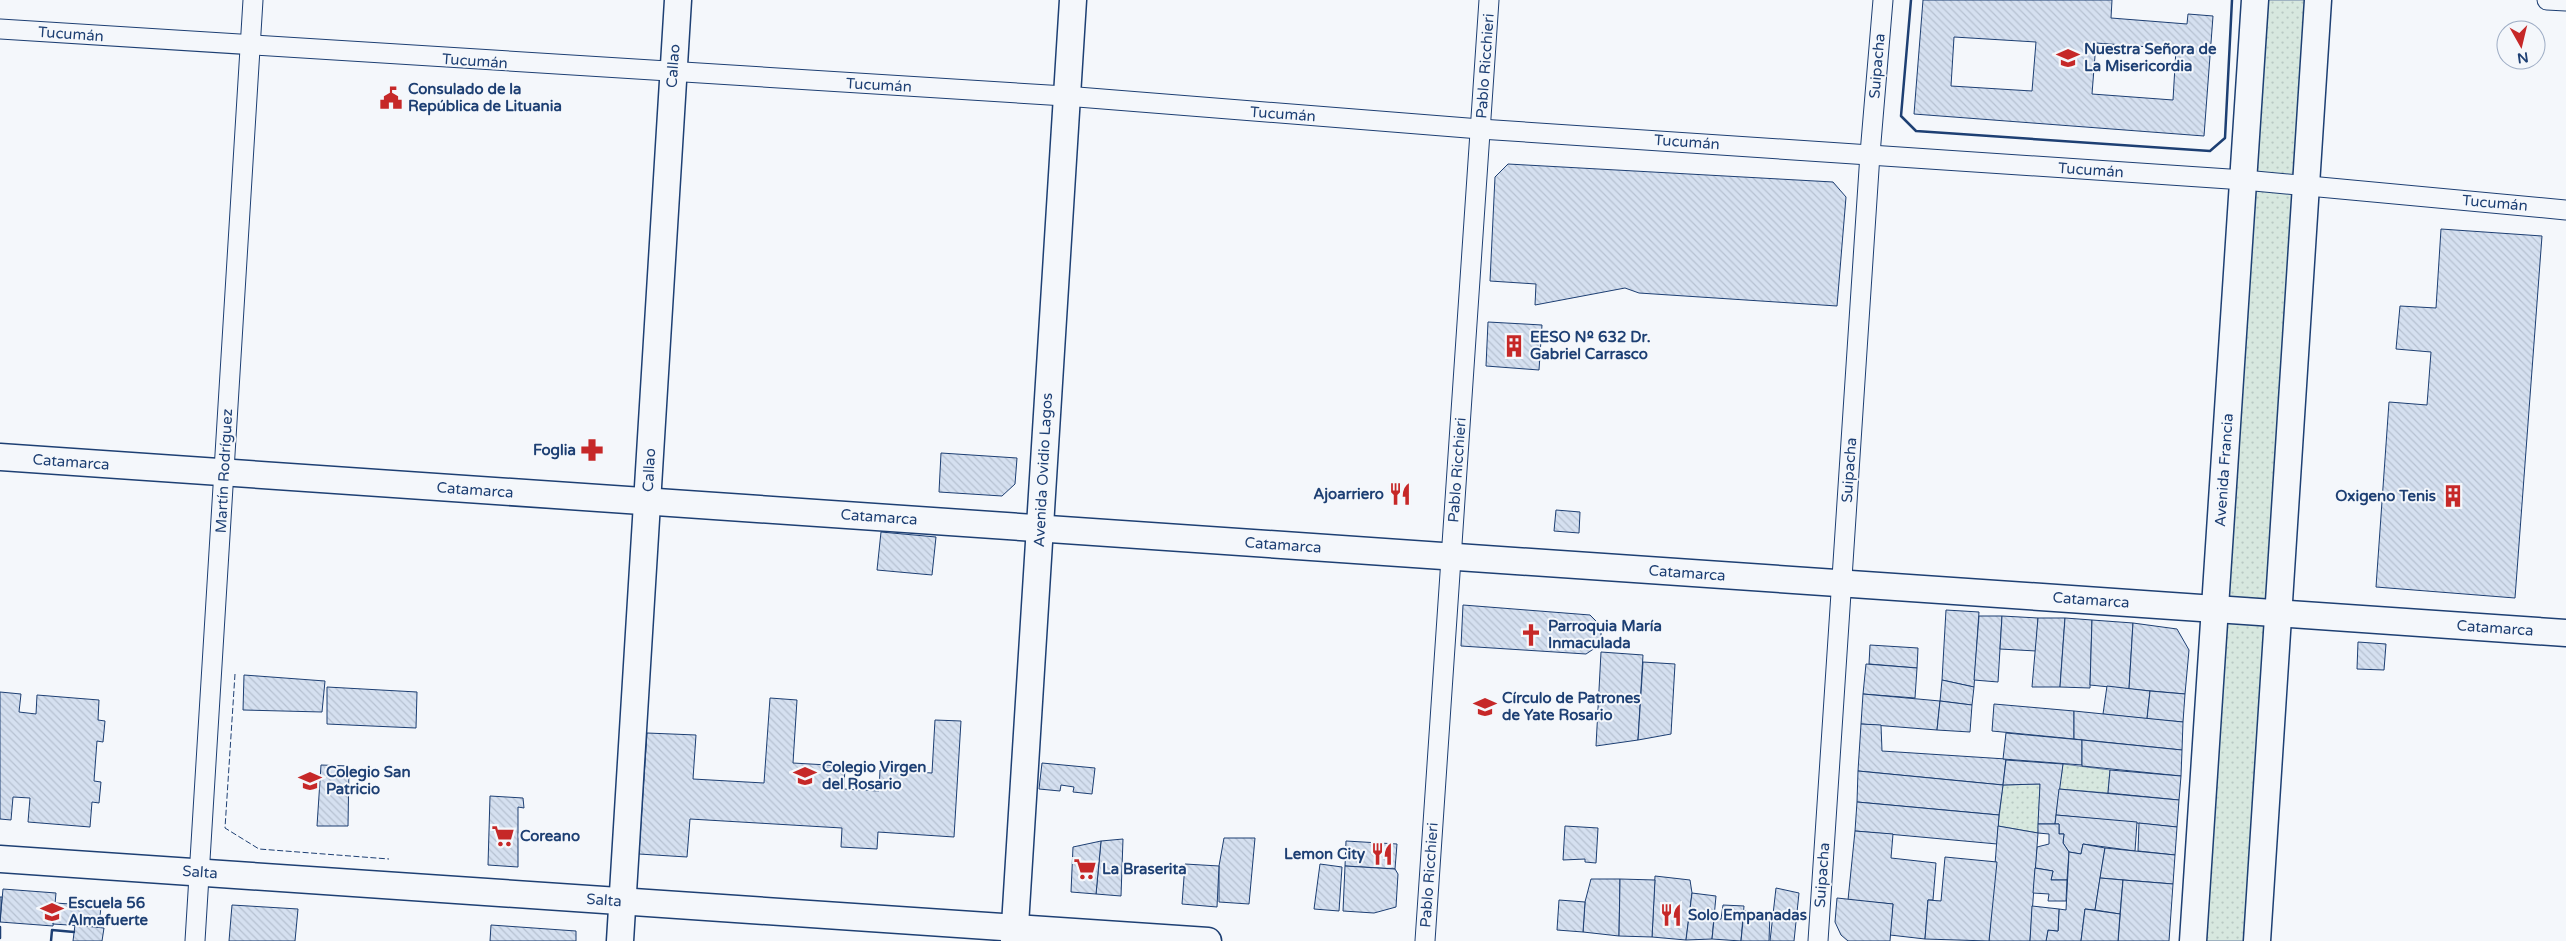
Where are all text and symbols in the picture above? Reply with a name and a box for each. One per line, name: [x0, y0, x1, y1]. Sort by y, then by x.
street label: Pablo Ricchieri: [1472, 13, 1498, 119]
north arrow: [2496, 20, 2546, 70]
street label: Tucumán: [38, 23, 104, 45]
street label: Suipacha: [1865, 33, 1889, 99]
place label: Nuestra Señora de La Misericordia: [2084, 40, 2217, 75]
street label: Callao: [662, 43, 684, 89]
school or university icon: Nuestra Señora de La Misericordia: [2055, 45, 2081, 71]
text: N: [2516, 48, 2529, 67]
street label: Tucumán: [442, 50, 508, 72]
street label: Tucumán: [846, 74, 912, 96]
place label: Consulado de la República de Lituania: [408, 80, 562, 116]
public building icon: Consulado de la República de Lituania: [378, 85, 404, 111]
street label: Tucumán: [1250, 103, 1316, 125]
street label: Tucumán: [1654, 131, 1720, 153]
street label: Tucumán: [2058, 159, 2124, 181]
street label: Tucumán: [2461, 191, 2529, 215]
place label: EESO Nº 632 Dr. Gabriel Carrasco: [1530, 328, 1651, 363]
building icon: EESO Nº 632 Dr. Gabriel Carrasco: [1501, 333, 1527, 359]
street label: Avenida Ovidio Lagos: [1030, 392, 1056, 548]
street label: Martín Rodríguez: [212, 408, 236, 534]
street label: Avenida Francia: [2211, 413, 2237, 527]
street label: Pablo Ricchieri: [1444, 417, 1470, 523]
pharmacy icon: Foglia: [579, 437, 605, 463]
street label: Suipacha: [1838, 437, 1860, 503]
place label: Foglia: [533, 441, 576, 460]
street label: Callao: [639, 448, 659, 492]
street label: Catamarca: [32, 450, 110, 474]
street label: Catamarca: [436, 478, 514, 502]
restaurant icon: Ajoarriero: [1387, 481, 1413, 507]
building icon: Oxigeno Tenis: [2440, 483, 2466, 509]
place label: Ajoarriero: [1313, 485, 1384, 504]
place label: Oxigeno Tenis: [2335, 487, 2436, 506]
street label: Catamarca: [840, 505, 918, 529]
street label: Catamarca: [1244, 533, 1322, 557]
street label: Catamarca: [1648, 561, 1726, 585]
street label: Catamarca: [2052, 588, 2130, 612]
street label: Catamarca: [2456, 616, 2534, 640]
place label: Parroquia María Inmaculada: [1548, 617, 1662, 652]
church icon: Parroquia María Inmaculada: [1518, 622, 1544, 648]
place label: Círculo de Patrones de Yate Rosario: [1502, 689, 1641, 724]
school or university icon: Círculo de Patrones de Yate Rosario: [1472, 694, 1498, 720]
place label: Colegio Virgen del Rosario: [822, 758, 926, 793]
place label: Colegio San Patricio: [326, 763, 411, 798]
school or university icon: Colegio Virgen del Rosario: [792, 763, 818, 789]
school or university icon: Colegio San Patricio: [297, 768, 323, 794]
street label: Pablo Ricchieri: [1416, 822, 1442, 928]
supermarket icon: Coreano: [490, 823, 516, 849]
place label: Coreano: [520, 827, 580, 845]
restaurant icon: Lemon City: [1369, 841, 1395, 867]
street label: Suipacha: [1811, 842, 1833, 908]
place label: Lemon City: [1284, 845, 1365, 864]
supermarket icon: La Braserita: [1072, 856, 1098, 882]
place label: La Braserita: [1102, 860, 1187, 878]
street label: Salta: [182, 862, 218, 882]
street label: Salta: [586, 890, 622, 910]
place label: Escuela 56 Almafuerte: [68, 894, 149, 929]
school or university icon: Escuela 56 Almafuerte: [39, 899, 65, 925]
restaurant icon: Solo Empanadas: [1658, 902, 1684, 928]
place label: Solo Empanadas: [1688, 906, 1807, 925]

